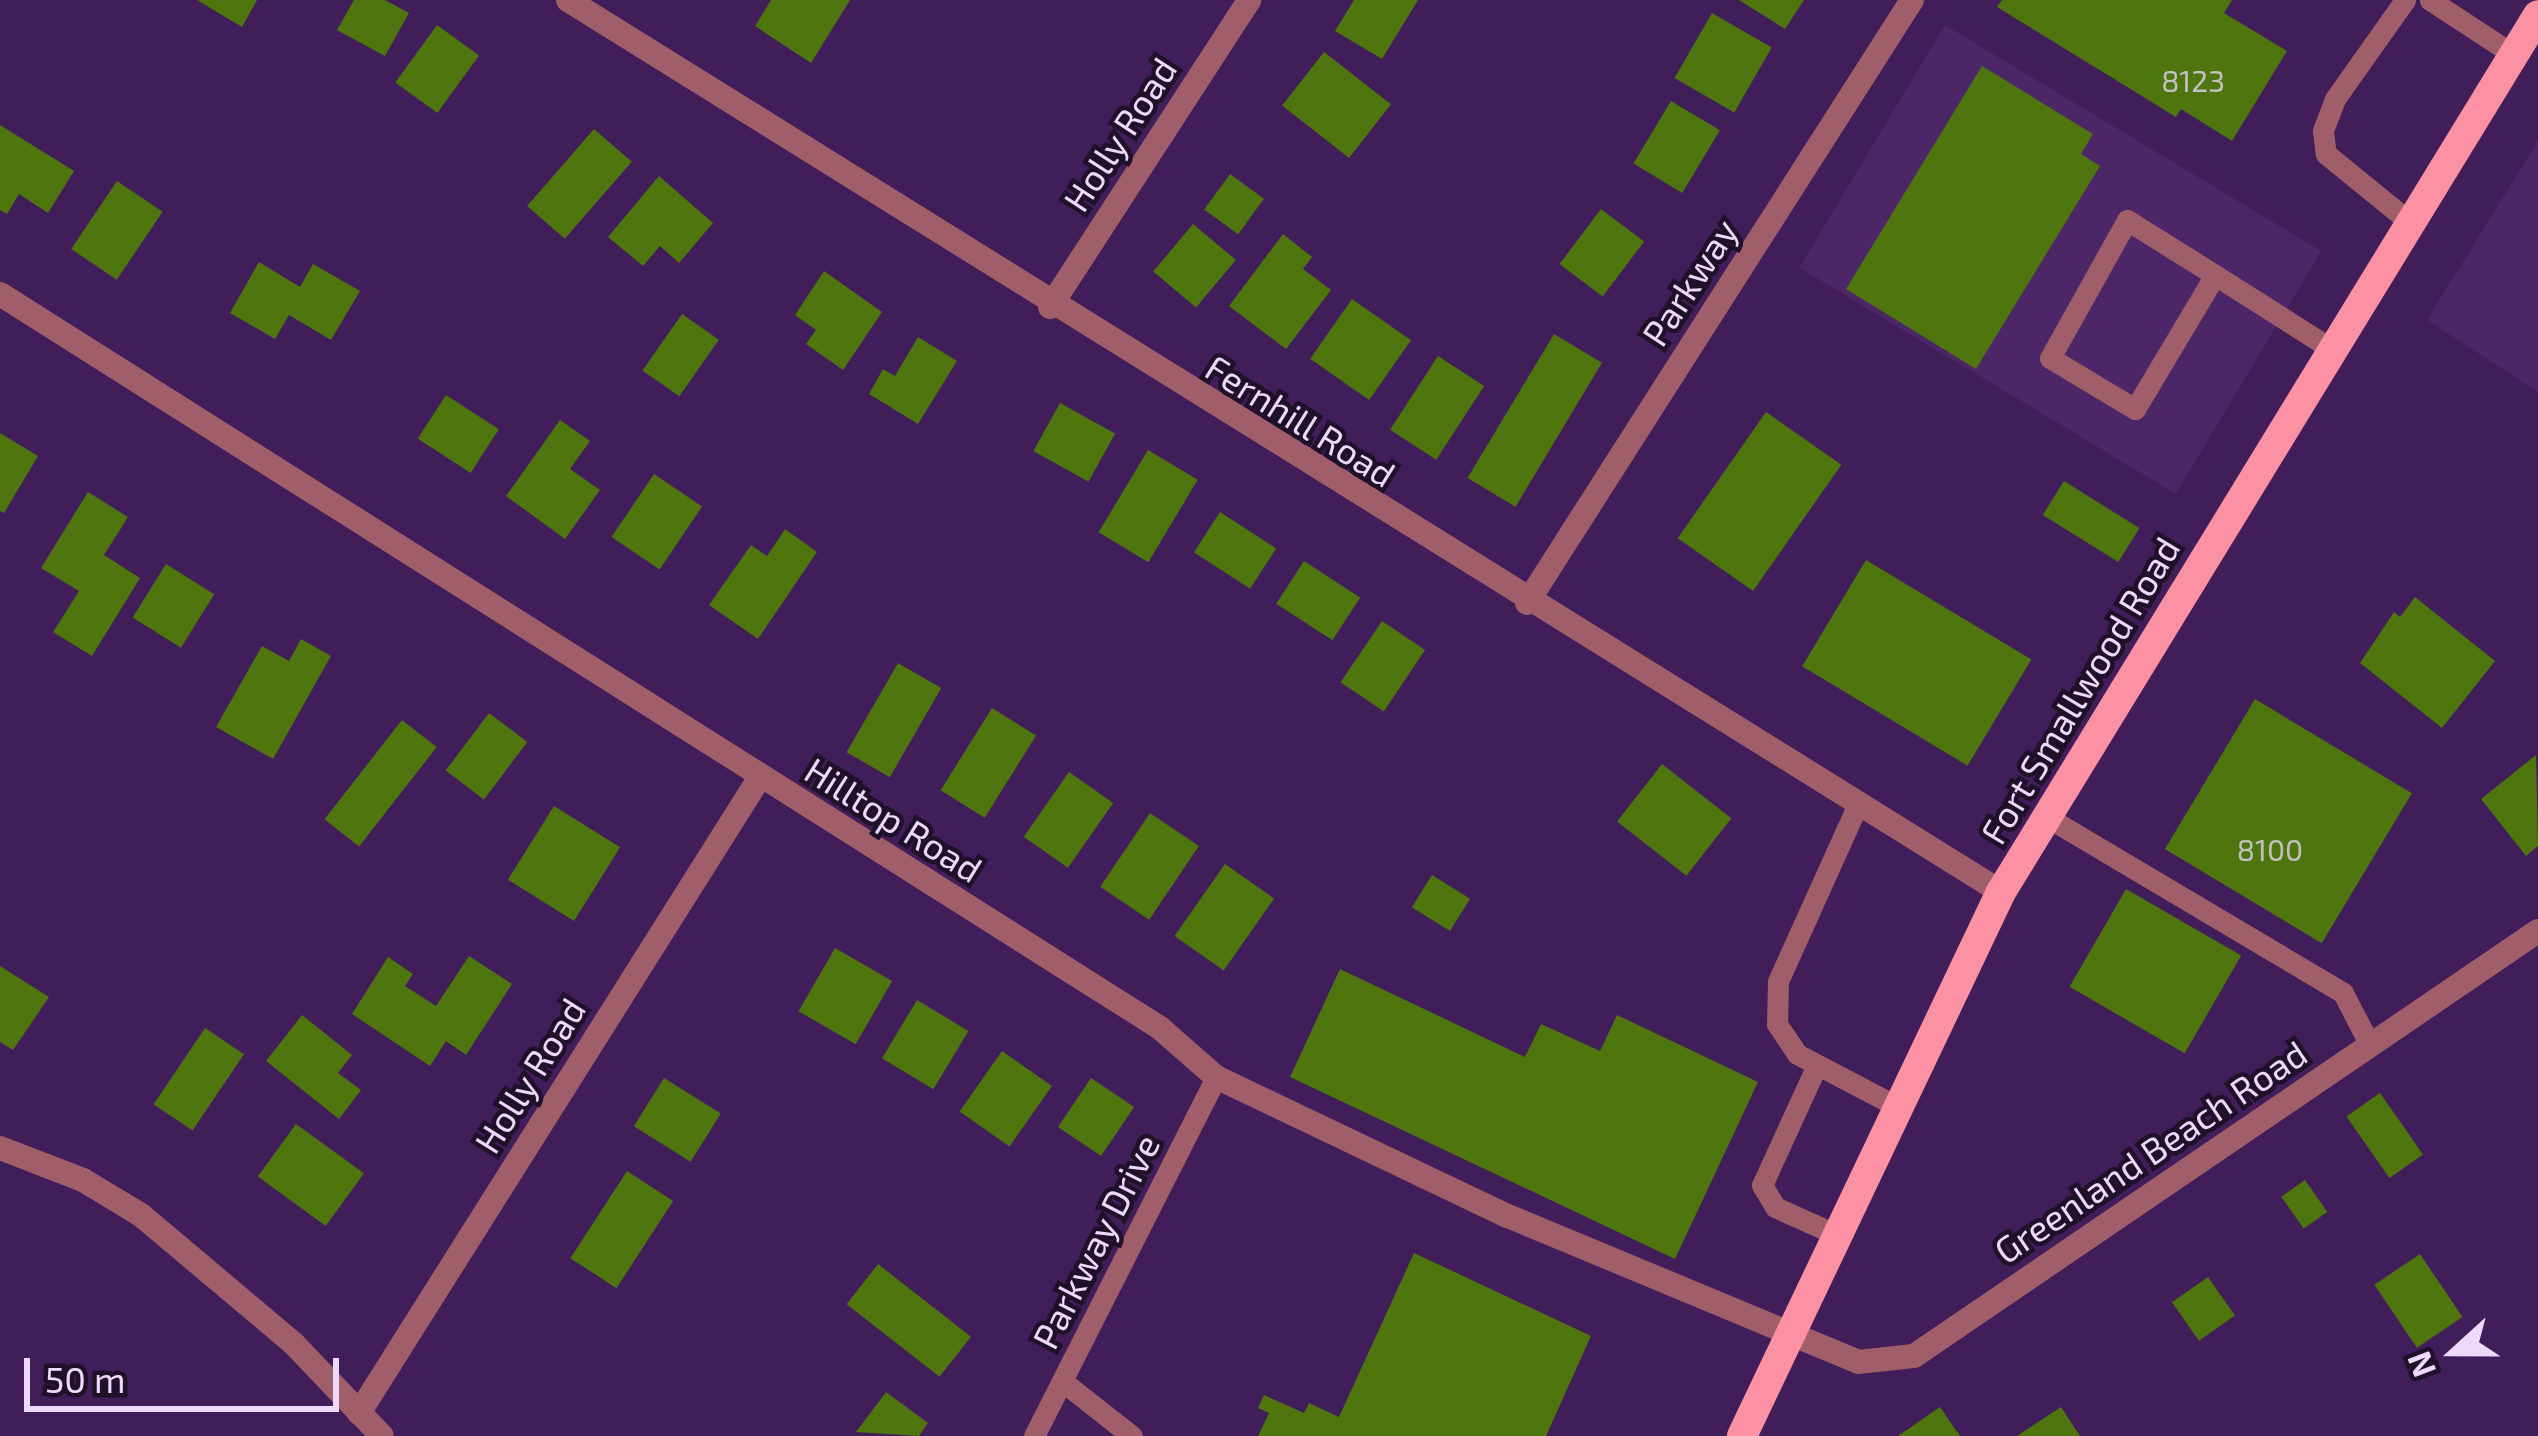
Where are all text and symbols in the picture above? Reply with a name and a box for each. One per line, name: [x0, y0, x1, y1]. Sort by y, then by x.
street label: Holly Road: [1053, 49, 1185, 219]
house number: 8123: [2161, 62, 2225, 98]
street label: Parkway: [1632, 211, 1746, 353]
street label: Fernhill Road: [1198, 345, 1404, 495]
street label: Fort Smallwood Road: [1970, 529, 2188, 851]
street label: Hilltop Road: [798, 748, 990, 890]
house number: 8100: [2237, 831, 2303, 867]
street label: Holly Road: [464, 989, 594, 1161]
street label: Greenland Beach Road: [1986, 1030, 2314, 1272]
street label: Parkway Drive: [1022, 1126, 1168, 1356]
north arrow: [2394, 1292, 2514, 1412]
scale bar: [30, 1334, 345, 1408]
text: N: [2397, 1347, 2443, 1383]
text: 50 m: [45, 1357, 126, 1400]

